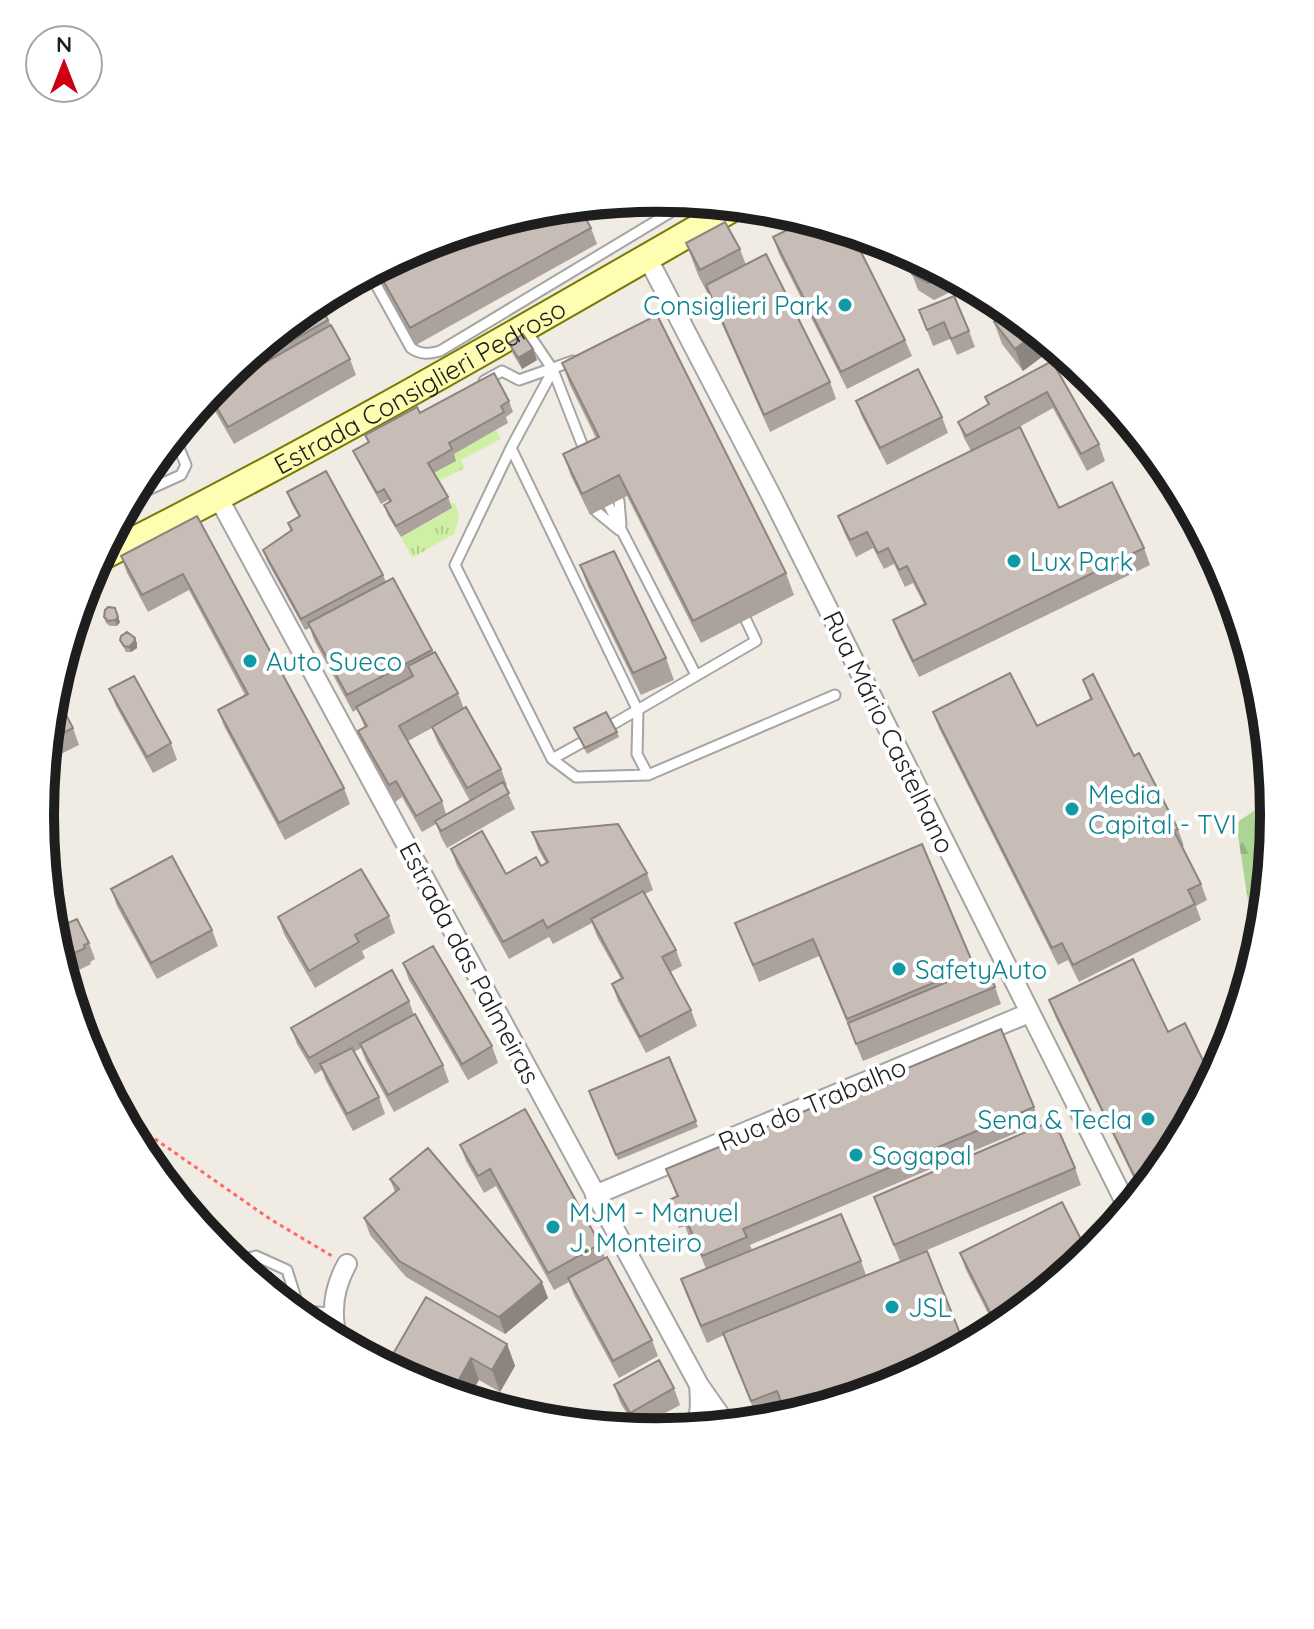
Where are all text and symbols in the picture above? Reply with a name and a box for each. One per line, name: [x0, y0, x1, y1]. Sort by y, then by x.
north arrow: [24, 24, 104, 104]
text: N: [56, 30, 72, 58]
place label: Consiglieri Park: [643, 289, 829, 322]
street label: Estrada Consiglieri Pedroso: [268, 291, 571, 481]
marker: Consiglieri Park: [836, 296, 854, 314]
place label: Lux Park: [1030, 545, 1133, 578]
marker: Lux Park: [1005, 552, 1023, 570]
street label: Rua Mário Castelhano: [816, 605, 962, 859]
place label: Auto Sueco: [266, 645, 402, 678]
marker: Auto Sueco: [241, 652, 259, 670]
place label: Media Capital - TVI: [1088, 778, 1237, 841]
marker: Media Capital - TVI: [1063, 800, 1081, 818]
street label: Estrada das Palmeiras: [392, 836, 548, 1090]
place label: SafetyAuto: [915, 953, 1047, 986]
marker: SafetyAuto: [890, 960, 908, 978]
street label: Rua do Trabalho: [713, 1050, 911, 1158]
place label: Sena & Tecla: [978, 1103, 1132, 1136]
marker: Sena & Tecla: [1139, 1110, 1157, 1128]
place label: Sogapal: [872, 1139, 972, 1172]
marker: Sogapal: [847, 1146, 865, 1164]
place label: MJM - Manuel J. Monteiro: [569, 1196, 739, 1259]
marker: MJM - Manuel J. Monteiro: [544, 1218, 562, 1236]
place label: JSL: [908, 1291, 951, 1324]
marker: JSL: [883, 1298, 901, 1316]

